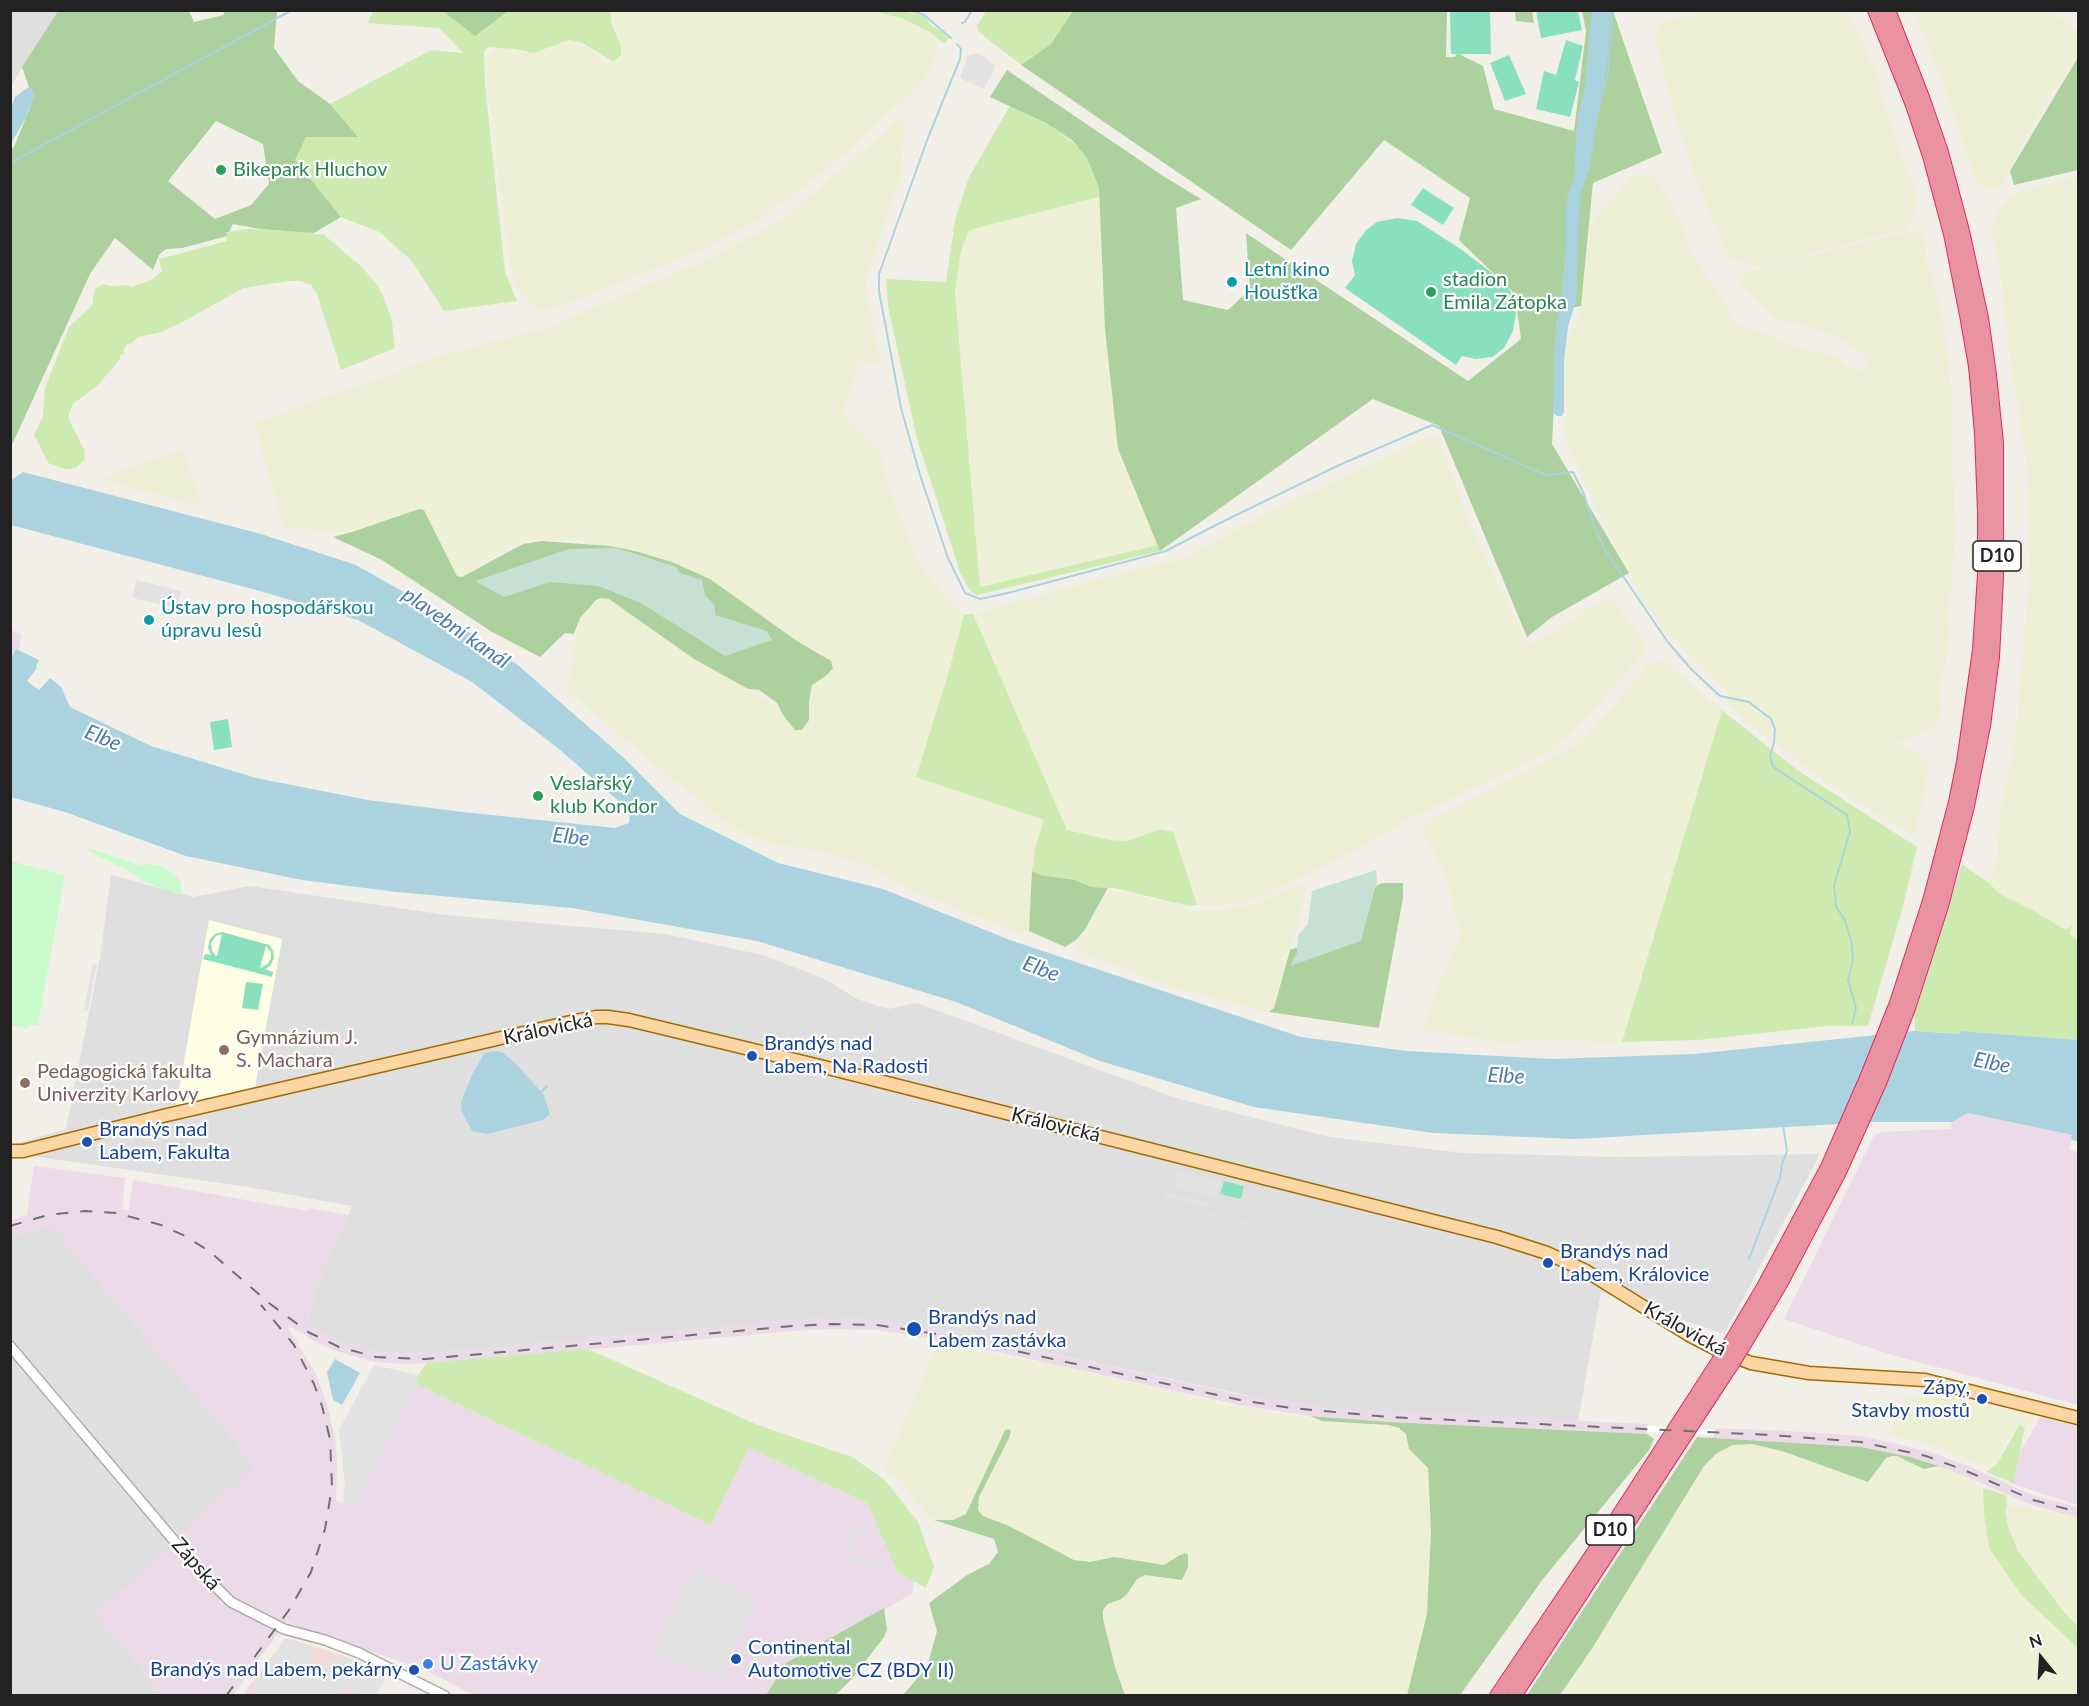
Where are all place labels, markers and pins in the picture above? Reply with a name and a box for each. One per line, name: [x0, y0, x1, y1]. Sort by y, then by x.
place label: Bikepark Hluchov: [233, 158, 387, 182]
marker: Bikepark Hluchov: [214, 163, 228, 177]
place label: Letní kino Houšťka: [1244, 258, 1330, 305]
place label: stadion Emila Zátopka: [1443, 268, 1567, 315]
marker: Letní kino Houšťka: [1225, 275, 1239, 289]
marker: stadion Emila Zátopka: [1424, 285, 1438, 299]
place label: Ústav pro hospodářskou úpravu lesů: [161, 596, 374, 643]
marker: Ústav pro hospodářskou úpravu lesů: [142, 613, 156, 627]
place label: Veslařský klub Kondor: [550, 772, 657, 819]
marker: Veslařský klub Kondor: [531, 789, 545, 803]
place label: Gymnázium J. S. Machara: [236, 1026, 358, 1073]
place label: Brandýs nad Labem, Na Radosti: [764, 1032, 928, 1079]
marker: Gymnázium J. S. Machara: [217, 1043, 231, 1057]
marker: Brandýs nad Labem, Na Radosti: [745, 1049, 759, 1063]
place label: Pedagogická fakulta Univerzity Karlovy: [37, 1060, 212, 1107]
marker: Pedagogická fakulta Univerzity Karlovy: [18, 1076, 32, 1090]
place label: Brandýs nad Labem, Fakulta: [99, 1118, 230, 1165]
marker: Brandýs nad Labem, Fakulta: [80, 1135, 94, 1149]
place label: Brandýs nad Labem, Královice: [1560, 1240, 1709, 1287]
marker: Brandýs nad Labem, Královice: [1541, 1256, 1555, 1270]
place label: Brandýs nad Labem zastávka: [928, 1306, 1066, 1353]
marker: Brandýs nad Labem zastávka: [905, 1320, 923, 1338]
place label: Zápy, Stavby mostů: [1851, 1376, 1970, 1423]
marker: Zápy, Stavby mostů: [1975, 1392, 1989, 1406]
place label: Continental Automotive CZ (BDY II): [748, 1636, 954, 1683]
place label: U Zastávky: [440, 1652, 538, 1676]
marker: Continental Automotive CZ (BDY II): [729, 1652, 743, 1666]
marker: U Zastávky: [421, 1657, 435, 1671]
place label: Brandýs nad Labem, pekárny: [150, 1658, 402, 1682]
marker: Brandýs nad Labem, pekárny: [407, 1663, 421, 1677]

